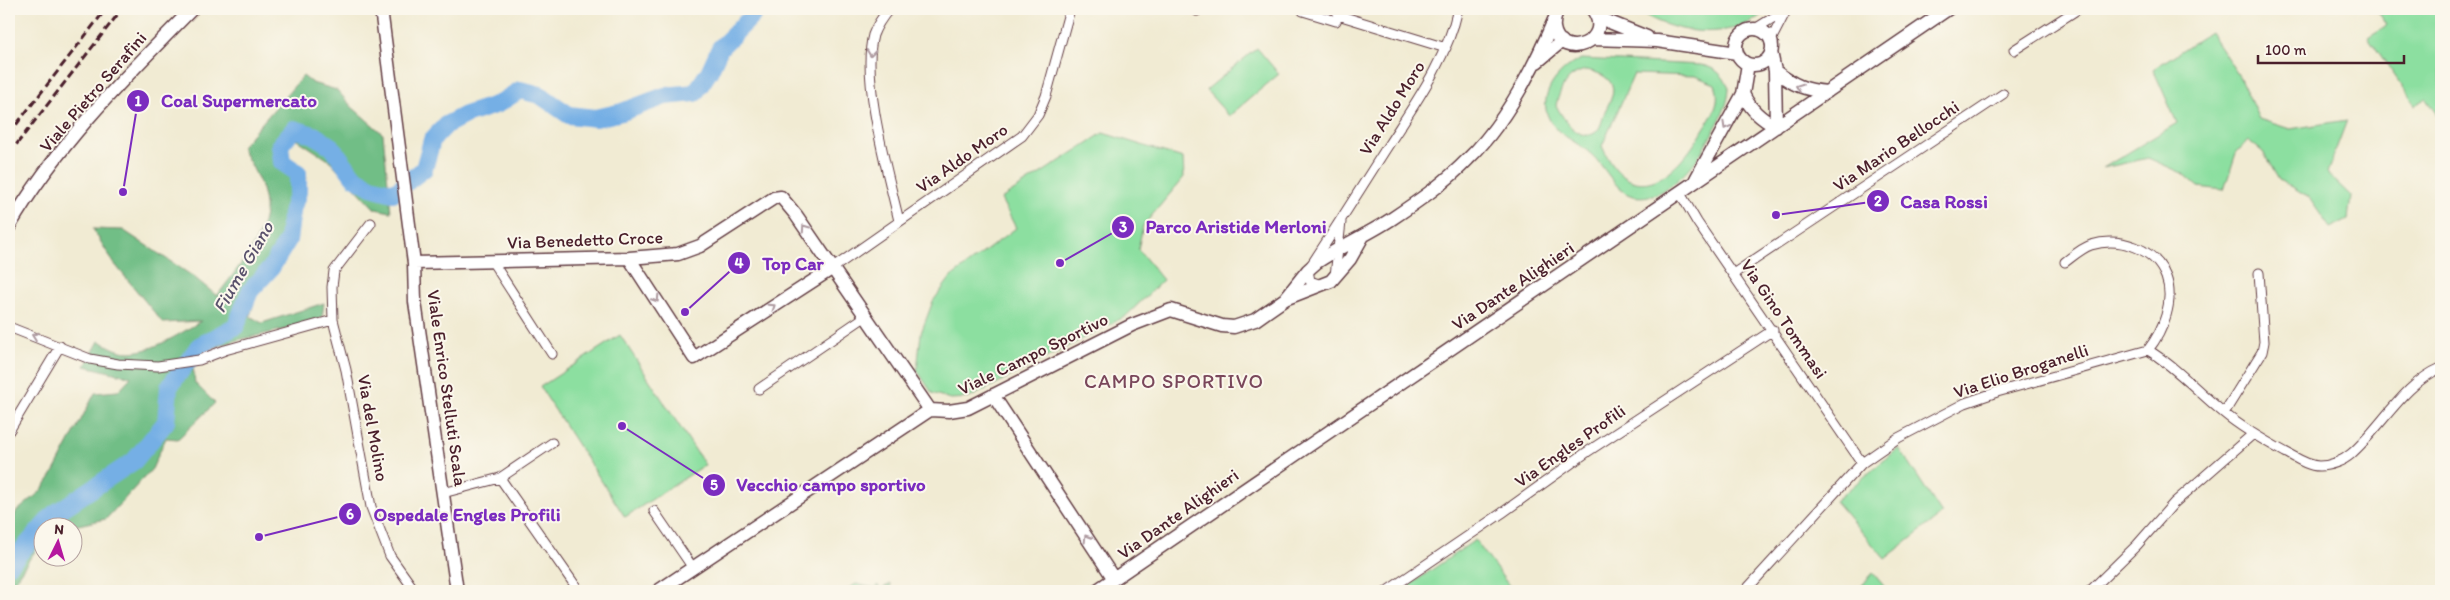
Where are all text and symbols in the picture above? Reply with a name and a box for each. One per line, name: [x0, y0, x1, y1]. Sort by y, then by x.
street label: Viale Pietro Serafini: [35, 27, 151, 157]
scale bar: [2258, 32, 2404, 64]
text: 100 m: [2265, 41, 2307, 59]
one-way arrow: [866, 49, 877, 57]
street label: Via Aldo Moro: [1354, 57, 1430, 159]
one-way arrow: [1795, 83, 1804, 93]
callout: Coal Supermercato: [125, 84, 327, 118]
text: Coal Supermercato: [161, 89, 317, 112]
text: 1: [135, 92, 142, 110]
street label: Via Mario Bellocchi: [1829, 96, 1963, 196]
street label: Via Aldo Moro: [912, 118, 1012, 198]
one-way arrow: [1722, 121, 1732, 130]
callout: Casa Rossi: [1865, 184, 1997, 218]
text: Casa Rossi: [1900, 190, 1988, 213]
text: 2: [1874, 192, 1882, 210]
callout: Parco Aristide Merloni: [1110, 210, 1337, 244]
text: Parco Aristide Merloni: [1145, 215, 1327, 238]
water label: Fiume Giano: [208, 216, 279, 317]
text: 3: [1119, 218, 1127, 236]
one-way arrow: [802, 225, 811, 234]
street label: Via Benedetto Croce: [507, 226, 663, 254]
street label: Via Dante Alighieri: [1448, 237, 1578, 335]
callout: Top Car: [727, 246, 834, 280]
text: Top Car: [761, 252, 825, 275]
text: 4: [734, 254, 744, 272]
street label: Via Gino Tommasi: [1736, 255, 1832, 383]
street label: Viale Enrico Stelluti Scala: [422, 288, 472, 488]
one-way arrow: [650, 294, 659, 303]
one-way arrow: [767, 304, 776, 314]
street label: Viale Campo Sportivo: [954, 308, 1112, 400]
one-way arrow: [31, 332, 39, 342]
street label: Via Elio Broganelli: [1951, 339, 2091, 403]
district label: CAMPO SPORTIVO: [1084, 369, 1264, 393]
street label: Via del Molino: [353, 373, 393, 483]
street label: Via Engles Profili: [1510, 400, 1630, 492]
street label: Via Dante Alighieri: [1113, 464, 1243, 564]
callout: Vecchio campo sportivo: [701, 468, 936, 502]
text: Vecchio campo sportivo: [736, 473, 926, 496]
text: 5: [710, 476, 718, 494]
callout: Ospedale Engles Profili: [338, 497, 570, 531]
text: Ospedale Engles Profili: [374, 503, 561, 526]
text: 6: [346, 505, 354, 523]
north arrow: [32, 518, 82, 568]
text: N: [54, 521, 65, 538]
one-way arrow: [1084, 535, 1093, 544]

